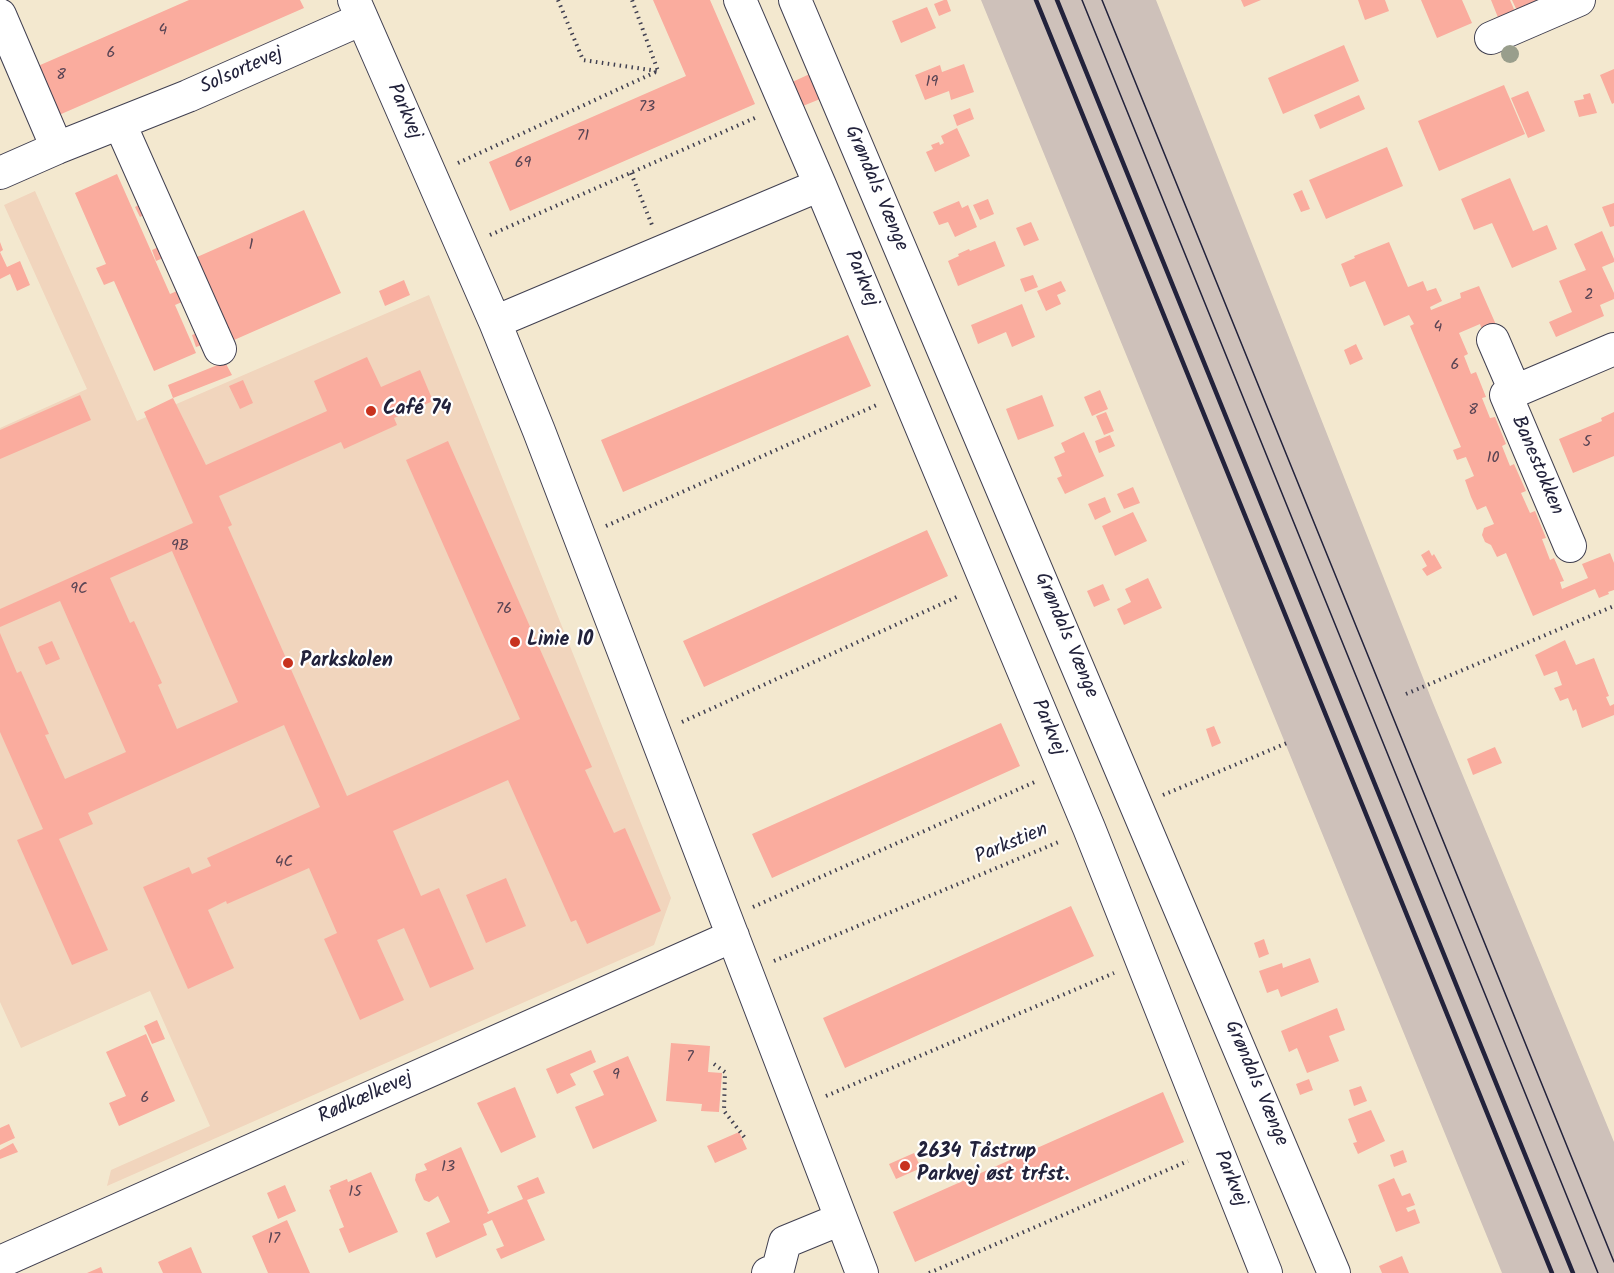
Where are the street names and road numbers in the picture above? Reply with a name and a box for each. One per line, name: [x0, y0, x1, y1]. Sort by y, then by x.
street label: Solsortevej: [197, 43, 287, 101]
street label: Parkvej: [380, 80, 426, 144]
street label: Grøndals Vænge: [838, 123, 912, 255]
street label: Parkvej: [837, 247, 883, 311]
street label: Banestokken: [1504, 413, 1568, 519]
street label: Grøndals Vænge: [1028, 570, 1102, 702]
street label: Parkvej: [1024, 696, 1070, 760]
street label: Parkstien: [972, 819, 1052, 871]
street label: Grøndals Vænge: [1218, 1018, 1292, 1150]
street label: Rødkælkevej: [315, 1068, 417, 1130]
street label: Parkvej: [1207, 1147, 1251, 1211]

